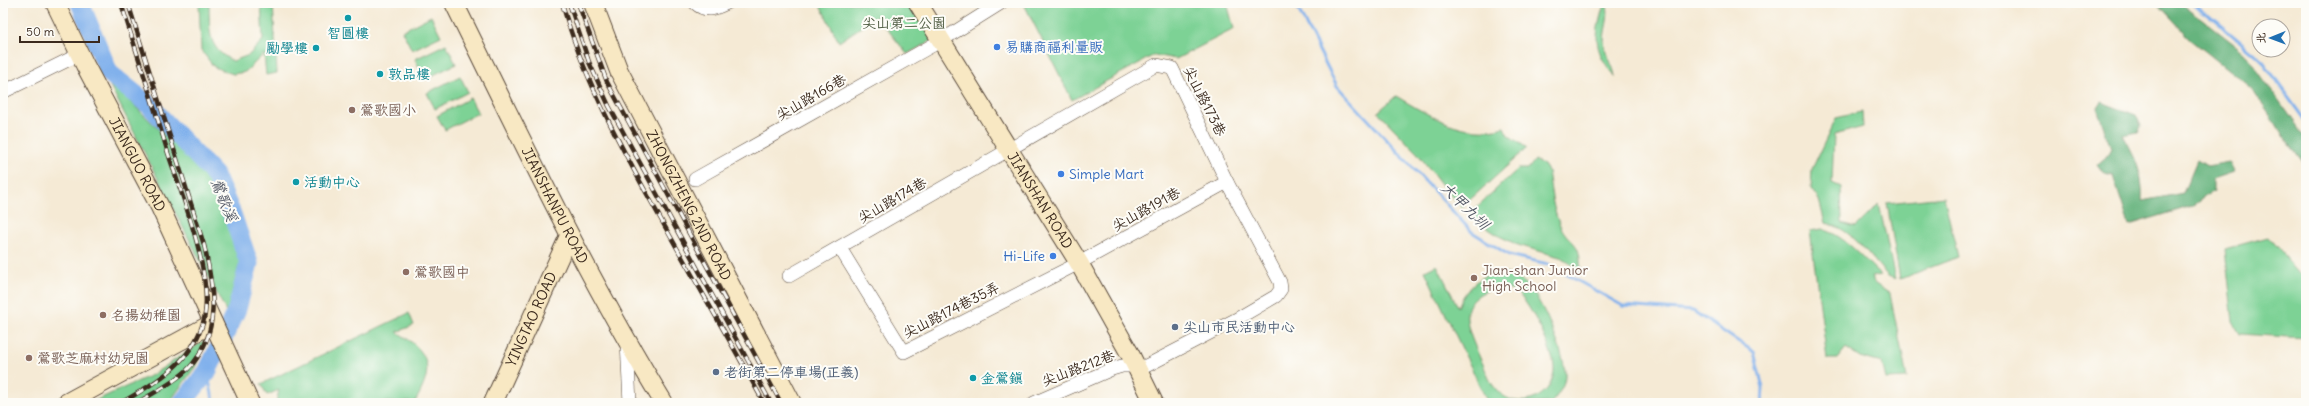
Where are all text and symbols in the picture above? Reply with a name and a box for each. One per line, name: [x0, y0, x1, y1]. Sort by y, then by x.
marker: 智圓樓: [343, 13, 353, 23]
park label: 尖山第二公園: [862, 14, 946, 32]
scale bar: [20, 18, 99, 44]
north arrow: [2251, 18, 2291, 58]
text: 50 m: [26, 24, 55, 39]
place label: 智圓樓: [327, 24, 369, 42]
text: 北: [2254, 33, 2268, 44]
place label: 易購商福利量販: [1005, 38, 1103, 56]
place label: 勵學樓: [266, 39, 308, 57]
marker: 易購商福利量販: [992, 42, 1002, 52]
marker: 勵學樓: [311, 43, 321, 53]
street label: 尖山路173巷: [1180, 63, 1231, 140]
place label: 敦品樓: [388, 65, 430, 83]
marker: 敦品樓: [375, 69, 385, 79]
street label: 尖山路166巷: [773, 69, 850, 124]
place label: 鶯歌國小: [360, 101, 416, 119]
marker: 鶯歌國小: [347, 105, 357, 115]
street label: JIANGUO ROAD: [105, 114, 170, 215]
street label: ZHONGZHENG 2ND ROAD: [642, 127, 736, 283]
street label: JIANSHANPU ROAD: [518, 144, 592, 267]
street label: JIANSHAN ROAD: [1003, 148, 1077, 252]
place label: Simple Mart: [1069, 165, 1144, 183]
marker: Simple Mart: [1056, 169, 1066, 179]
place label: 活動中心: [304, 173, 360, 191]
street label: 尖山路174巷: [855, 173, 930, 227]
water label: 鶯歌溪: [207, 175, 242, 225]
marker: 活動中心: [291, 177, 301, 187]
water label: 大甲九圳: [1437, 178, 1495, 235]
street label: 尖山路191巷: [1109, 182, 1184, 235]
place label: Hi-Life: [1003, 247, 1045, 265]
marker: Hi-Life: [1048, 251, 1058, 261]
place label: Jian-shan Junior High School: [1482, 261, 1588, 295]
place label: 鶯歌國中: [414, 263, 470, 281]
marker: 鶯歌國中: [401, 267, 411, 277]
street label: YINGTAO ROAD: [502, 269, 560, 370]
marker: Jian-shan Junior High School: [1469, 273, 1479, 283]
street label: 尖山路174巷35弄: [900, 278, 1002, 342]
place label: 名揚幼稚園: [111, 306, 181, 324]
marker: 名揚幼稚園: [98, 310, 108, 320]
place label: 尖山市民活動中心: [1183, 318, 1295, 336]
marker: 尖山市民活動中心: [1170, 322, 1180, 332]
street label: 尖山路212巷: [1039, 345, 1118, 390]
place label: 鶯歌芝麻村幼兒園: [37, 349, 149, 367]
marker: 鶯歌芝麻村幼兒園: [24, 353, 34, 363]
place label: 老街第二停車場(正義): [724, 363, 858, 381]
marker: 老街第二停車場(正義): [711, 367, 721, 377]
place label: 金鶯鎮: [981, 369, 1023, 387]
marker: 金鶯鎮: [968, 373, 978, 383]

